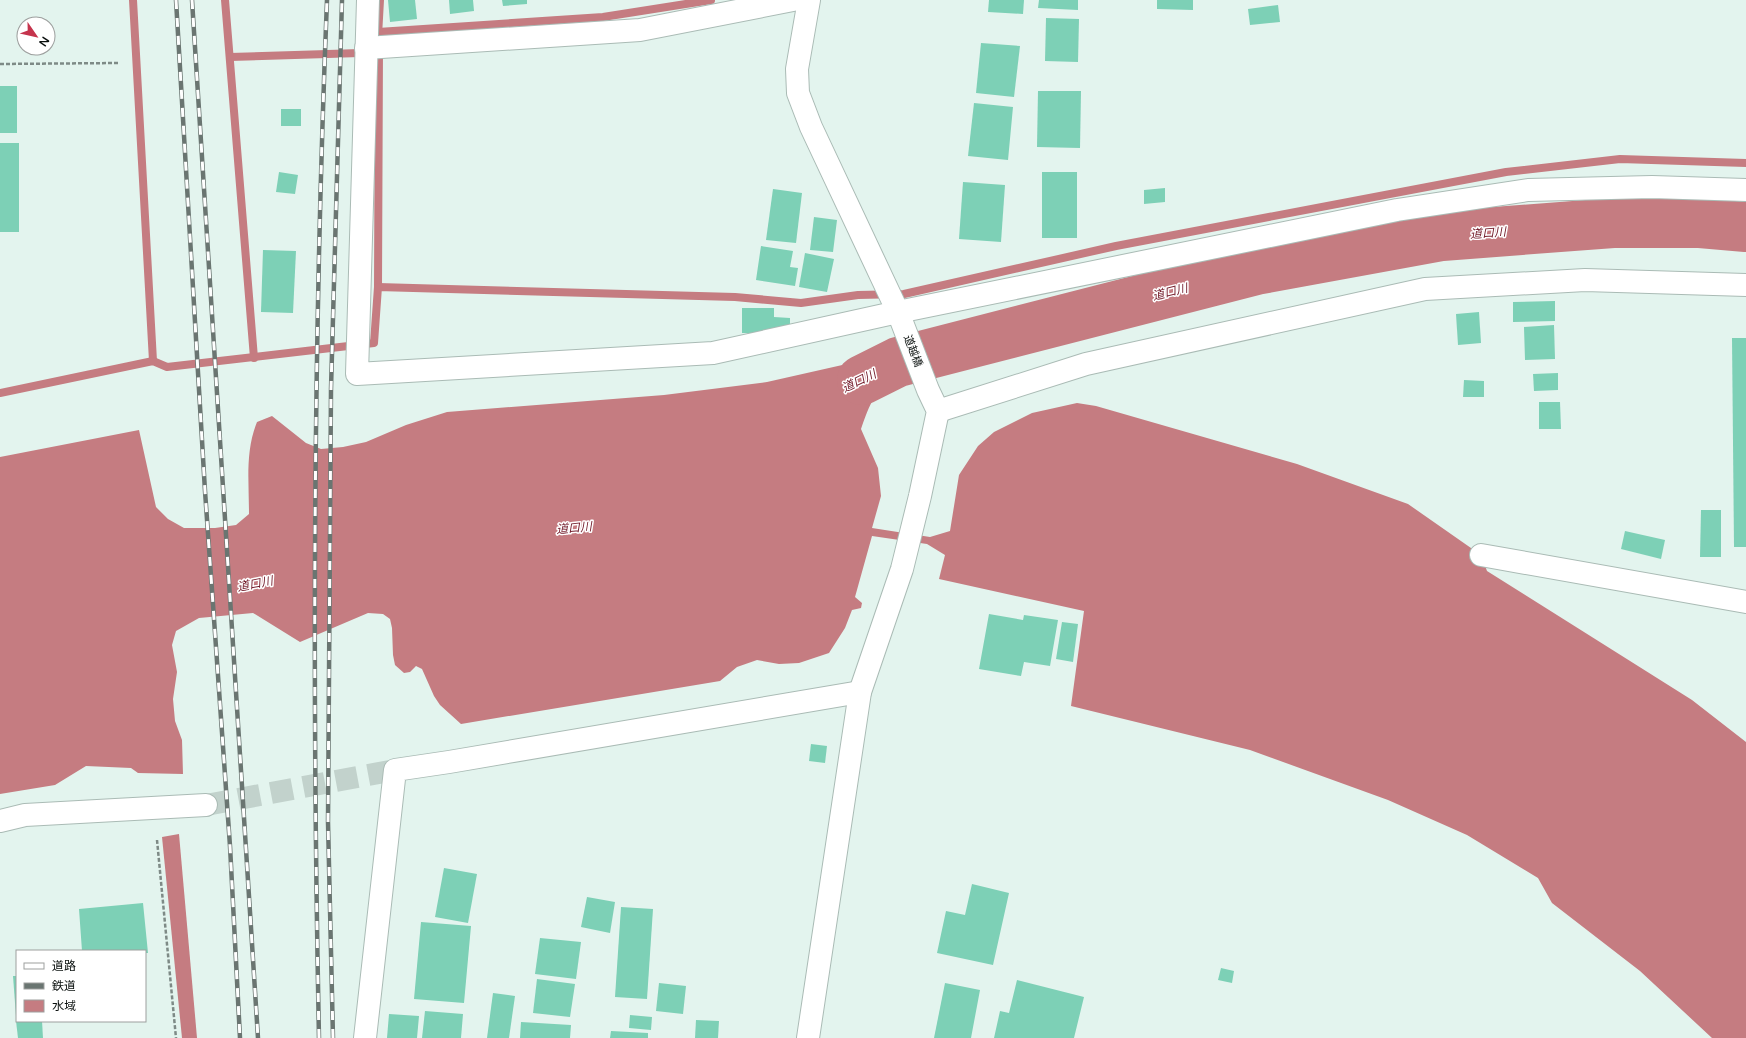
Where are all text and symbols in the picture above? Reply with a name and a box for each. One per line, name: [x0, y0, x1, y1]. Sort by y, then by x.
north arrow: [16, 16, 56, 56]
text: N: [36, 34, 52, 49]
water label: 道口川: [1470, 225, 1508, 241]
water label: 道口川: [1151, 280, 1191, 303]
street label: 道越橋: [901, 333, 925, 369]
water label: 道口川: [840, 366, 880, 395]
water label: 道口川: [555, 519, 595, 537]
water label: 道口川: [236, 573, 276, 594]
legend: [16, 950, 146, 1022]
text: 道路: [52, 959, 76, 973]
text: 鉄道: [52, 979, 76, 993]
text: 水域: [52, 999, 76, 1013]

